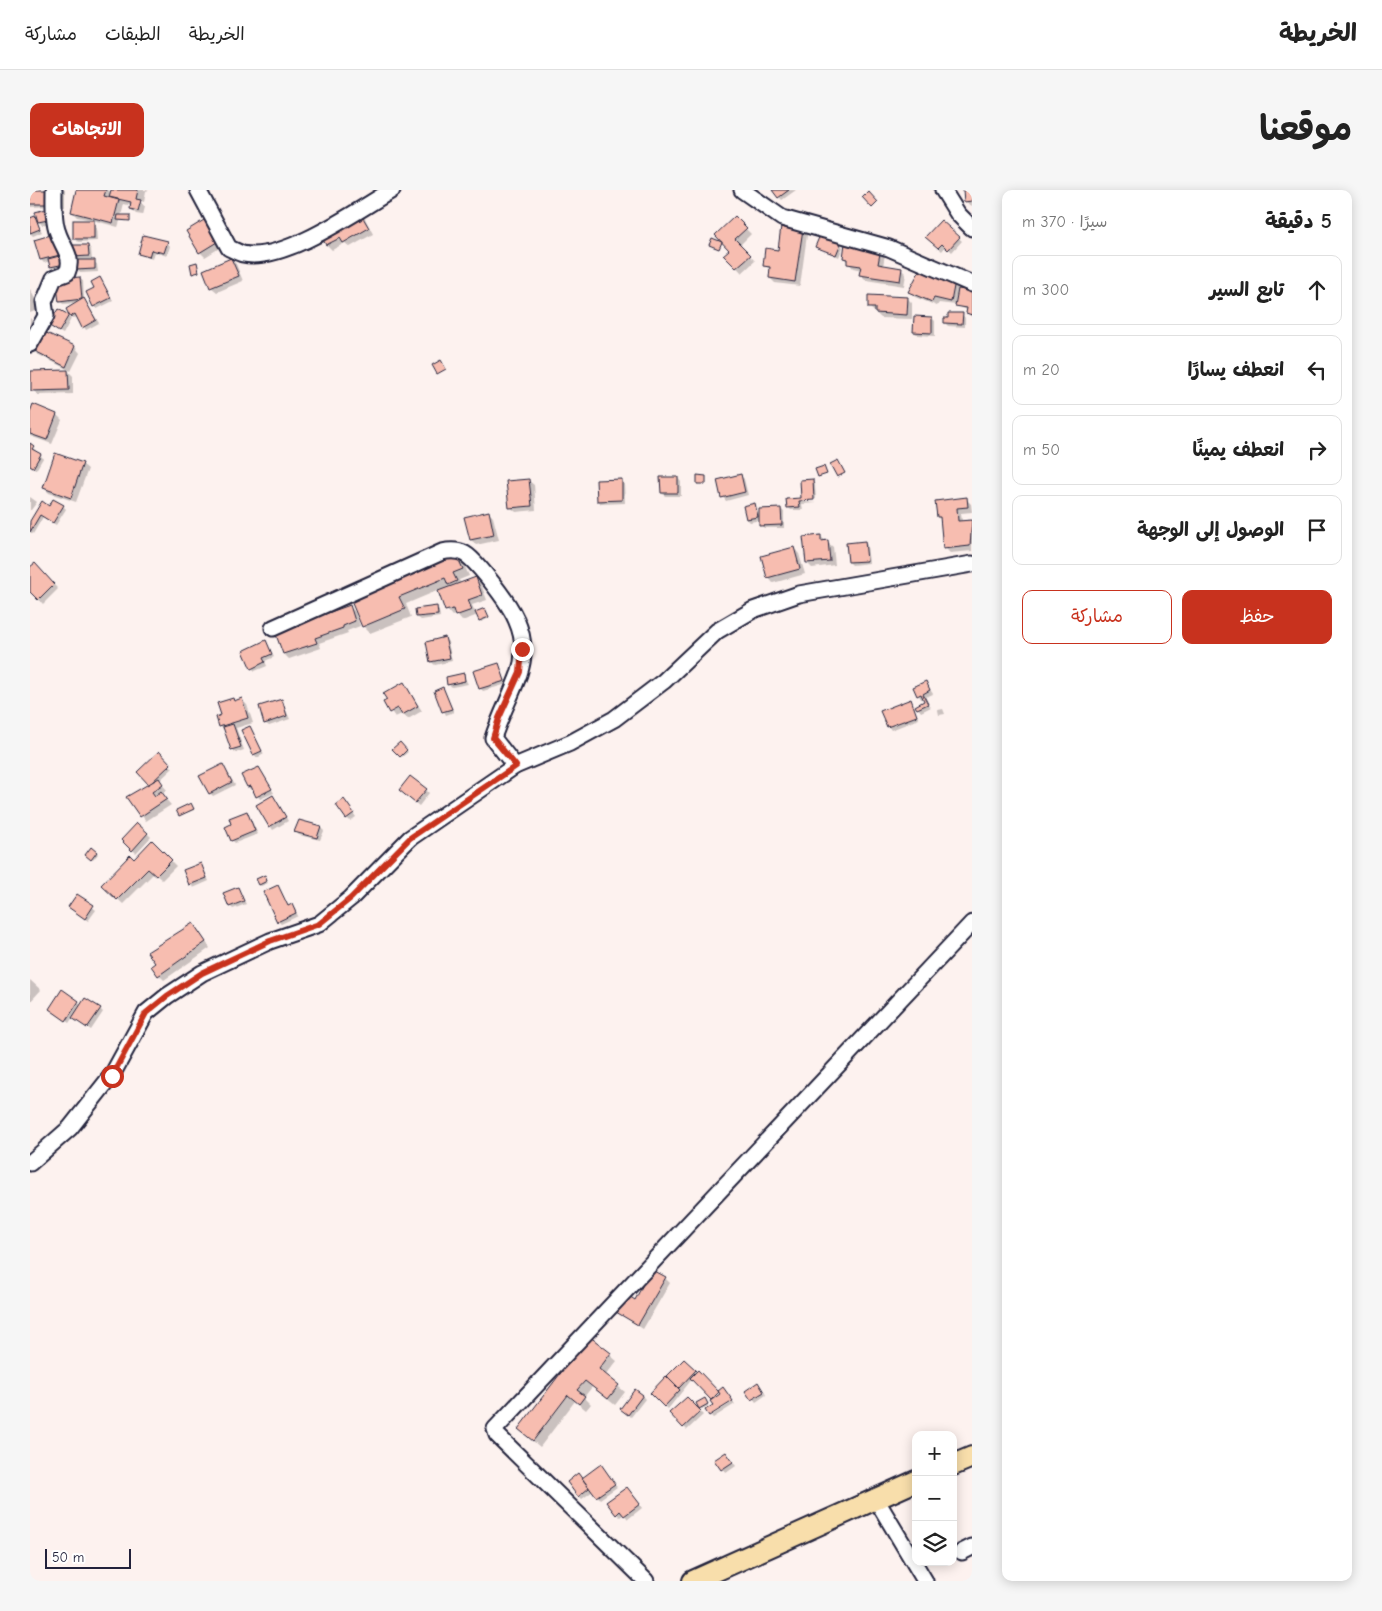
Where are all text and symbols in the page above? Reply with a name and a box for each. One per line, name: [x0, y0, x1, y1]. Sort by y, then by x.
text: الخريطة: [1279, 19, 1357, 47]
text: مشاركة: [25, 24, 77, 45]
text: الطبقات: [105, 24, 161, 45]
text: الخريطة: [189, 24, 245, 45]
button: الاتجاهات: [30, 103, 144, 157]
text: موقعنا: [1259, 108, 1352, 149]
text: 5 دقيقة: [1265, 209, 1332, 233]
text: سيرًا · 370 m: [1022, 213, 1107, 231]
icon: ahead: [1303, 276, 1331, 304]
text: تابع السير: [1210, 279, 1284, 301]
text: 300 m: [1023, 281, 1069, 299]
icon: left: [1303, 356, 1331, 384]
text: انعطف يسارًا: [1187, 359, 1284, 381]
text: 20 m: [1023, 361, 1060, 379]
icon: right: [1303, 436, 1331, 464]
text: انعطف يمينًا: [1192, 439, 1284, 461]
text: 50 m: [1023, 441, 1060, 459]
icon: arrive: [1303, 516, 1331, 544]
text: الوصول إلى الوجهة: [1137, 519, 1284, 541]
button: مشاركة: [1022, 590, 1172, 644]
button: حفظ: [1182, 590, 1332, 644]
route end: [511, 638, 534, 661]
route start: [101, 1065, 124, 1088]
map controls: [912, 1431, 957, 1566]
button: +: [912, 1431, 957, 1476]
button: −: [912, 1476, 957, 1521]
button: layers: [912, 1521, 957, 1566]
scale bar: [45, 1546, 131, 1569]
text: 50 m: [52, 1549, 84, 1566]

